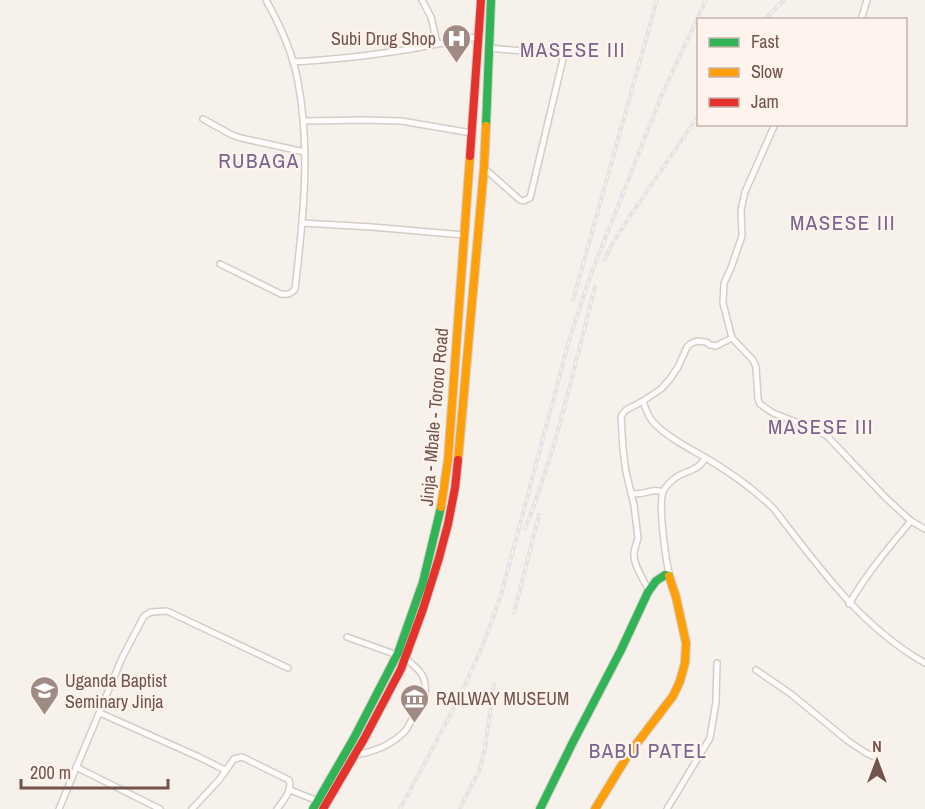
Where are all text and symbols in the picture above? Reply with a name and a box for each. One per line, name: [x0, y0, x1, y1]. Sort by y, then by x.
legend: [697, 18, 907, 126]
hospital icon: Subi Drug Shop: [441, 22, 473, 64]
place label: Subi Drug Shop: [331, 26, 436, 51]
text: Fast: [751, 29, 779, 54]
district label: MASESE III: [520, 35, 626, 64]
text: Slow: [751, 59, 783, 84]
text: Jam: [751, 89, 779, 114]
district label: RUBAGA: [218, 146, 300, 175]
district label: MASESE III: [790, 208, 896, 237]
street label: Jinja - Mbale - Tororo Road: [414, 327, 454, 507]
district label: MASESE III: [768, 412, 874, 441]
place label: Uganda Baptist Seminary Jinja: [65, 668, 167, 714]
school or university icon: Uganda Baptist Seminary Jinja: [28, 674, 60, 716]
museum icon: RAILWAY MUSEUM: [399, 682, 431, 724]
place label: RAILWAY MUSEUM: [436, 686, 569, 711]
north arrow: [847, 731, 907, 791]
text: N: [872, 735, 882, 757]
district label: BABU PATEL: [589, 736, 707, 765]
scale bar: [21, 752, 168, 790]
text: 200 m: [30, 760, 71, 785]

